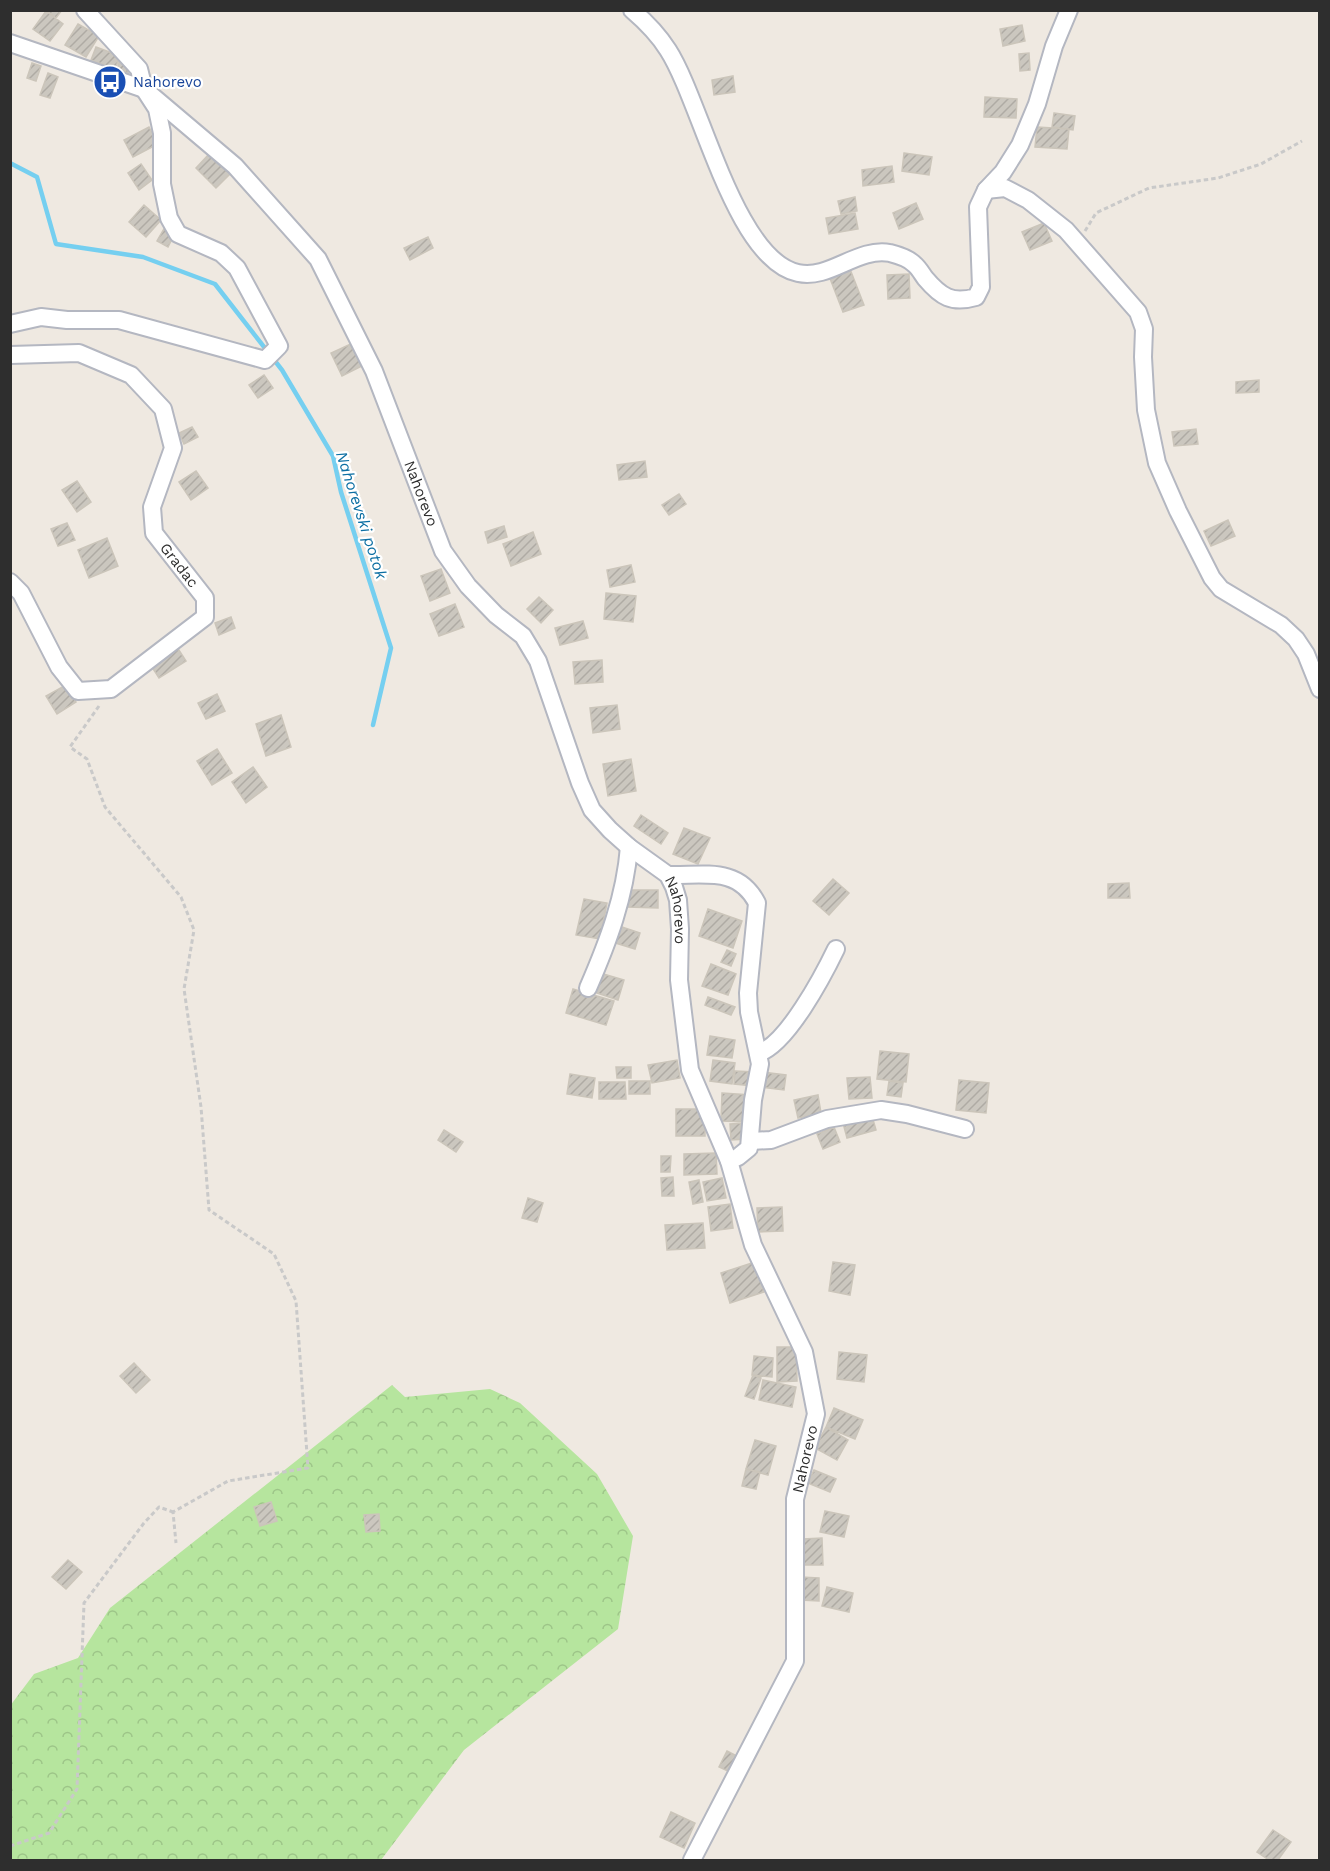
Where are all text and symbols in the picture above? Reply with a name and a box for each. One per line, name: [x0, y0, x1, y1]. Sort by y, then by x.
bus stop icon: Nahorevo: [92, 64, 128, 100]
place label: Nahorevo: [133, 73, 202, 91]
water label: Nahorevski potok: [332, 449, 392, 583]
street label: Nahorevo: [400, 458, 442, 529]
street label: Gradac: [156, 539, 202, 591]
street label: Nahorevo: [661, 873, 689, 944]
street label: Nahorevo: [788, 1423, 822, 1495]

